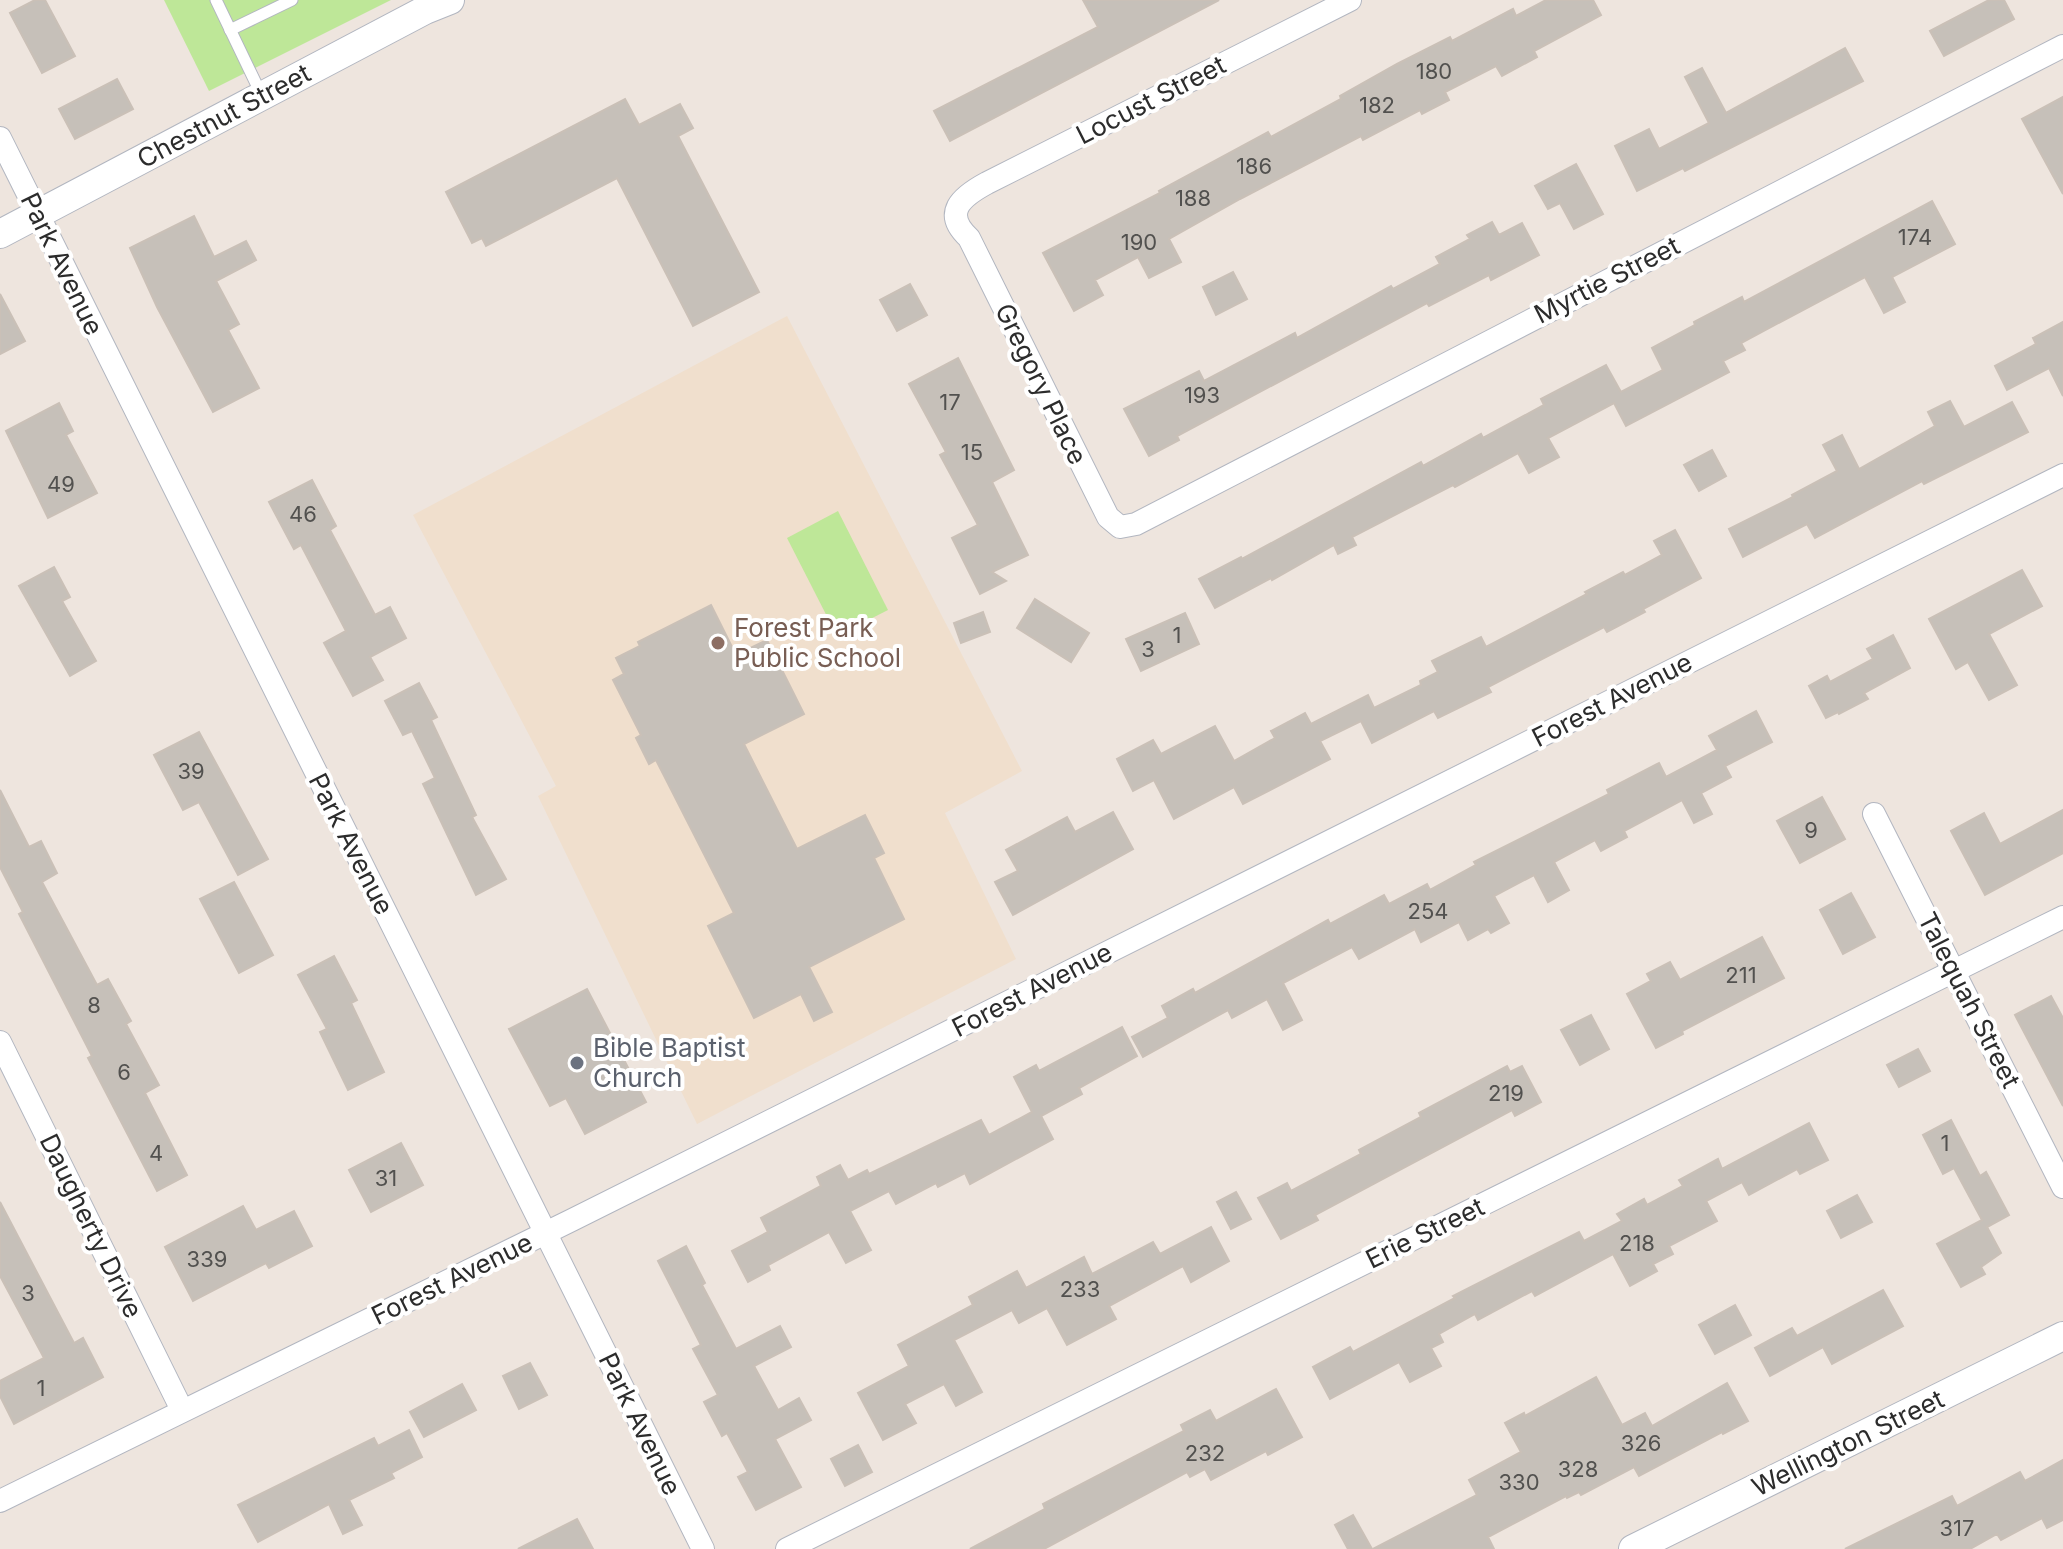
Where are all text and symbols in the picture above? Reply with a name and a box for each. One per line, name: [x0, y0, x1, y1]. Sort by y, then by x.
street label: Locust Street: [1071, 49, 1231, 150]
street label: Chestnut Street: [132, 57, 316, 174]
house number: 180: [1416, 58, 1452, 84]
house number: 182: [1359, 92, 1395, 118]
house number: 186: [1236, 153, 1272, 179]
house number: 188: [1175, 185, 1211, 211]
street label: Park Avenue: [15, 188, 110, 340]
house number: 174: [1898, 224, 1932, 250]
house number: 190: [1121, 229, 1157, 255]
street label: Myrtie Street: [1529, 230, 1685, 329]
street label: Gregory Place: [989, 298, 1094, 469]
house number: 193: [1184, 382, 1220, 408]
house number: 17: [939, 389, 961, 415]
house number: 15: [961, 439, 983, 465]
house number: 49: [47, 471, 75, 497]
house number: 46: [289, 501, 317, 527]
place label: Forest Park Public School: [734, 612, 901, 673]
house number: 1: [1173, 622, 1181, 648]
marker: Forest Park Public School: [709, 634, 727, 652]
house number: 3: [1141, 636, 1155, 662]
street label: Forest Avenue: [1527, 646, 1697, 753]
house number: 39: [177, 758, 205, 784]
street label: Park Avenue: [303, 768, 400, 920]
house number: 9: [1804, 817, 1818, 843]
house number: 254: [1407, 898, 1449, 924]
street label: Talequah Street: [1912, 907, 2027, 1093]
street label: Forest Avenue: [947, 936, 1117, 1043]
house number: 211: [1725, 962, 1757, 988]
house number: 8: [87, 992, 101, 1018]
place label: Bible Baptist Church: [593, 1032, 746, 1093]
marker: Bible Baptist Church: [568, 1054, 586, 1072]
house number: 6: [117, 1059, 131, 1085]
house number: 219: [1488, 1080, 1524, 1106]
street label: Daugherty Drive: [33, 1129, 149, 1323]
house number: 1: [1941, 1130, 1949, 1156]
house number: 4: [149, 1140, 163, 1166]
house number: 31: [375, 1165, 397, 1191]
street label: Erie Street: [1360, 1191, 1489, 1275]
street label: Forest Avenue: [366, 1226, 537, 1331]
house number: 218: [1619, 1230, 1655, 1256]
house number: 339: [187, 1246, 227, 1272]
house number: 233: [1060, 1276, 1100, 1302]
house number: 3: [21, 1280, 35, 1306]
street label: Park Avenue: [593, 1348, 688, 1500]
house number: 1: [37, 1375, 45, 1401]
street label: Wellington Street: [1747, 1383, 1949, 1502]
house number: 326: [1621, 1430, 1661, 1456]
house number: 232: [1185, 1440, 1225, 1466]
house number: 328: [1558, 1456, 1598, 1482]
house number: 330: [1498, 1469, 1540, 1495]
house number: 317: [1940, 1515, 1975, 1541]

